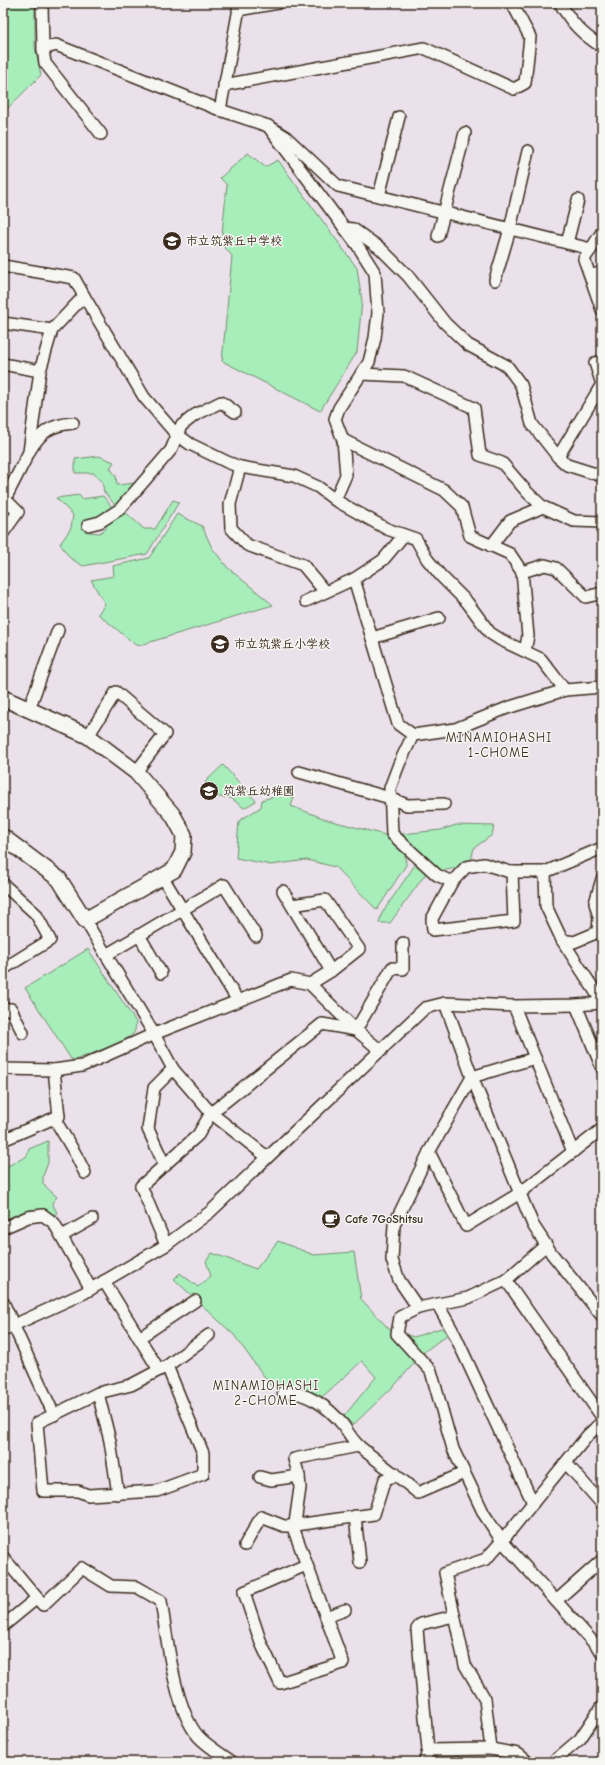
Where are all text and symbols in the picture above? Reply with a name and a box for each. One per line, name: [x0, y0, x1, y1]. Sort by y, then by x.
school or university icon: 市立筑紫丘中学校: [161, 230, 183, 252]
place label: 市立筑紫丘中学校: [186, 234, 282, 248]
school or university icon: 市立筑紫丘小学校: [209, 633, 231, 655]
place label: 市立筑紫丘小学校: [234, 637, 330, 651]
district label: MINAMIOHASHI 1-CHOME: [446, 730, 552, 760]
school or university icon: 筑紫丘幼稚園: [198, 780, 220, 802]
place label: 筑紫丘幼稚園: [223, 784, 295, 798]
cafe icon: Cafe 7GoShitsu: [320, 1208, 342, 1230]
place label: Cafe 7GoShitsu: [345, 1212, 423, 1226]
district label: MINAMIOHASHI 2-CHOME: [213, 1378, 319, 1408]

